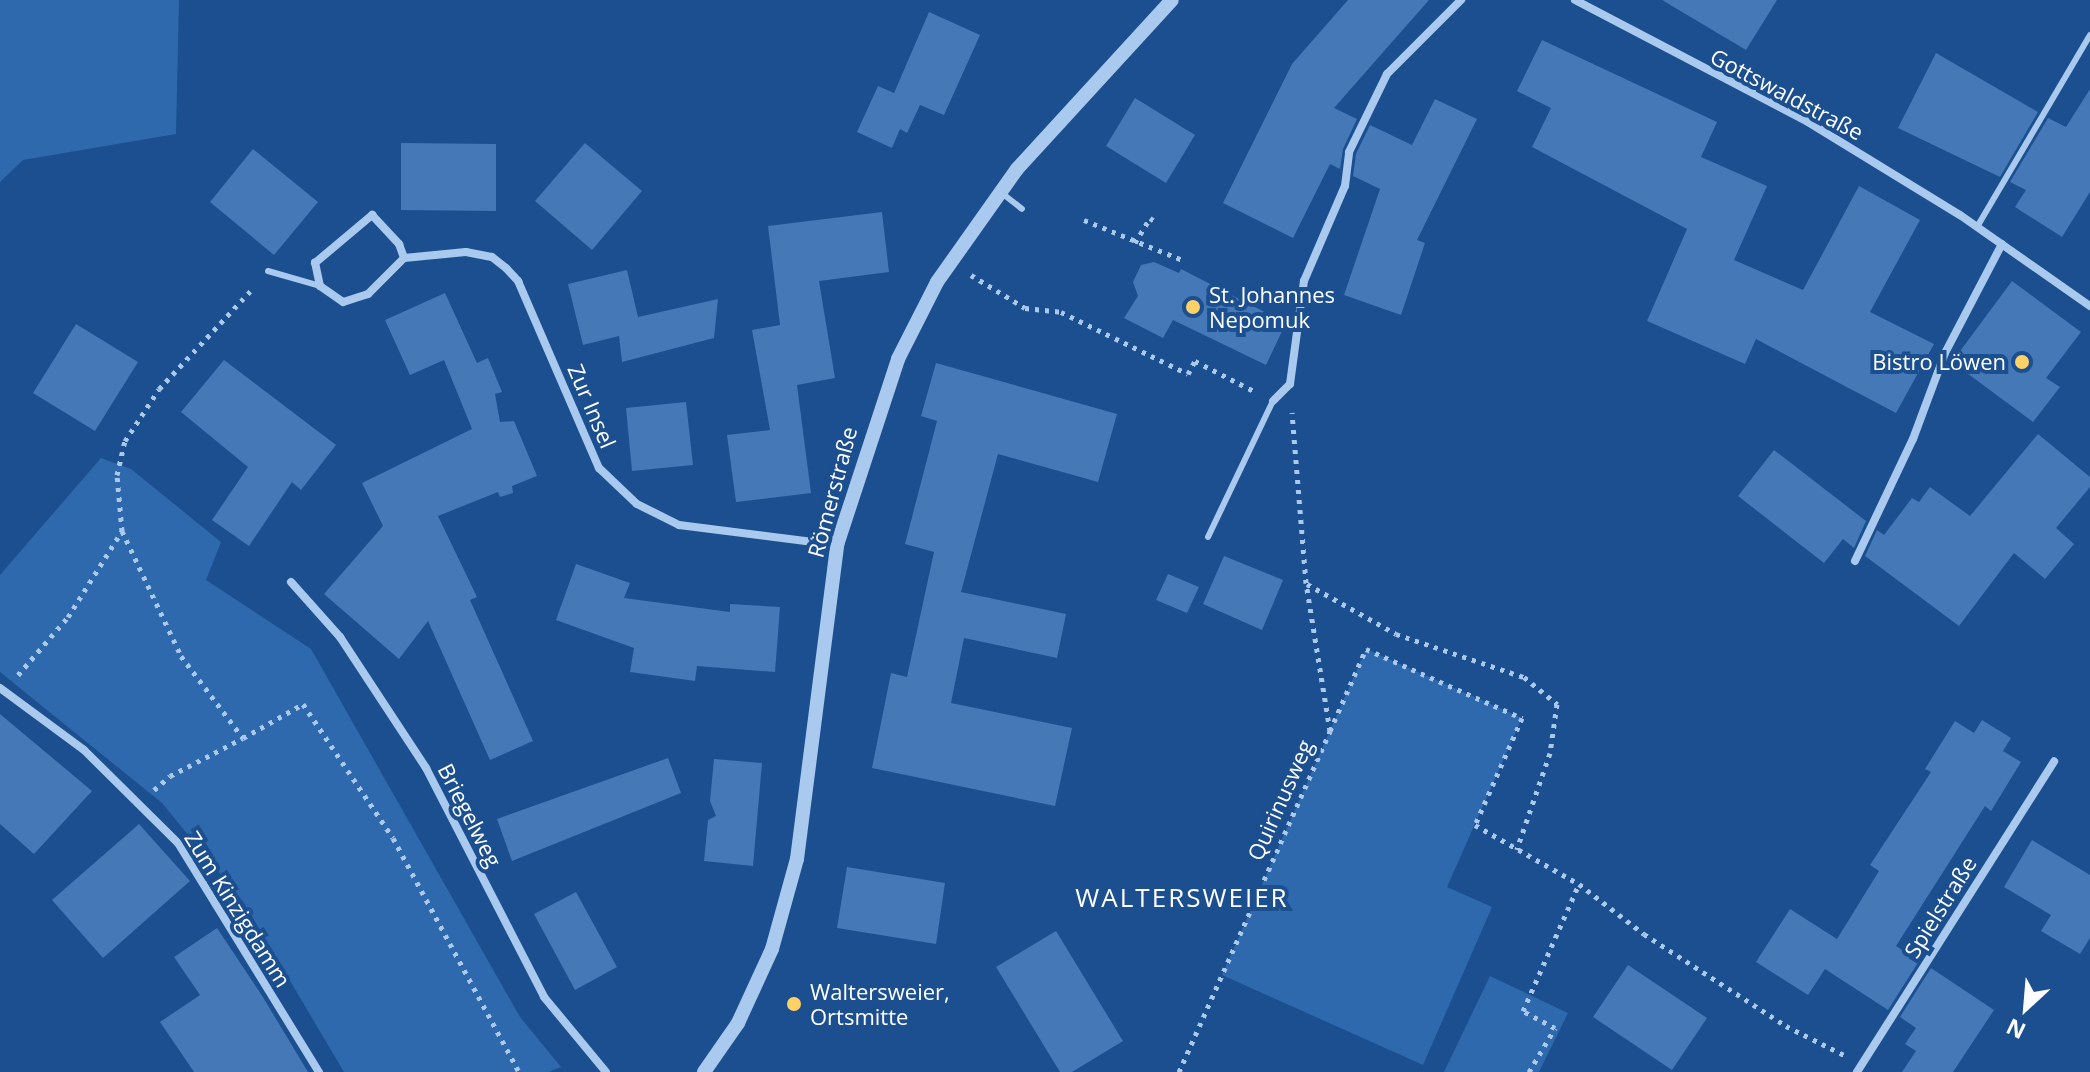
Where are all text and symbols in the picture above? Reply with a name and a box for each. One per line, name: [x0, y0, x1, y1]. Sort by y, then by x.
street label: Gottswaldstraße: [1706, 43, 1868, 145]
place label: St. Johannes Nepomuk: [1209, 281, 1335, 332]
marker: St. Johannes Nepomuk: [1184, 298, 1202, 316]
place label: Bistro Löwen: [1872, 349, 2006, 375]
marker: Bistro Löwen: [2013, 353, 2031, 371]
street label: Zur Insel: [562, 360, 622, 452]
street label: Römerstraße: [802, 424, 862, 560]
street label: Quirinusweg: [1242, 735, 1318, 865]
street label: Briegelweg: [433, 759, 507, 871]
street label: Zum Kinzigdamm: [179, 826, 297, 992]
street label: Spielstraße: [1898, 851, 1982, 963]
district label: WALTERSWEIER: [1075, 882, 1289, 914]
north arrow: [1986, 968, 2066, 1048]
place label: Waltersweier, Ortsmitte: [810, 978, 950, 1030]
marker: Waltersweier, Ortsmitte: [785, 995, 803, 1013]
text: N: [2001, 1012, 2030, 1047]

